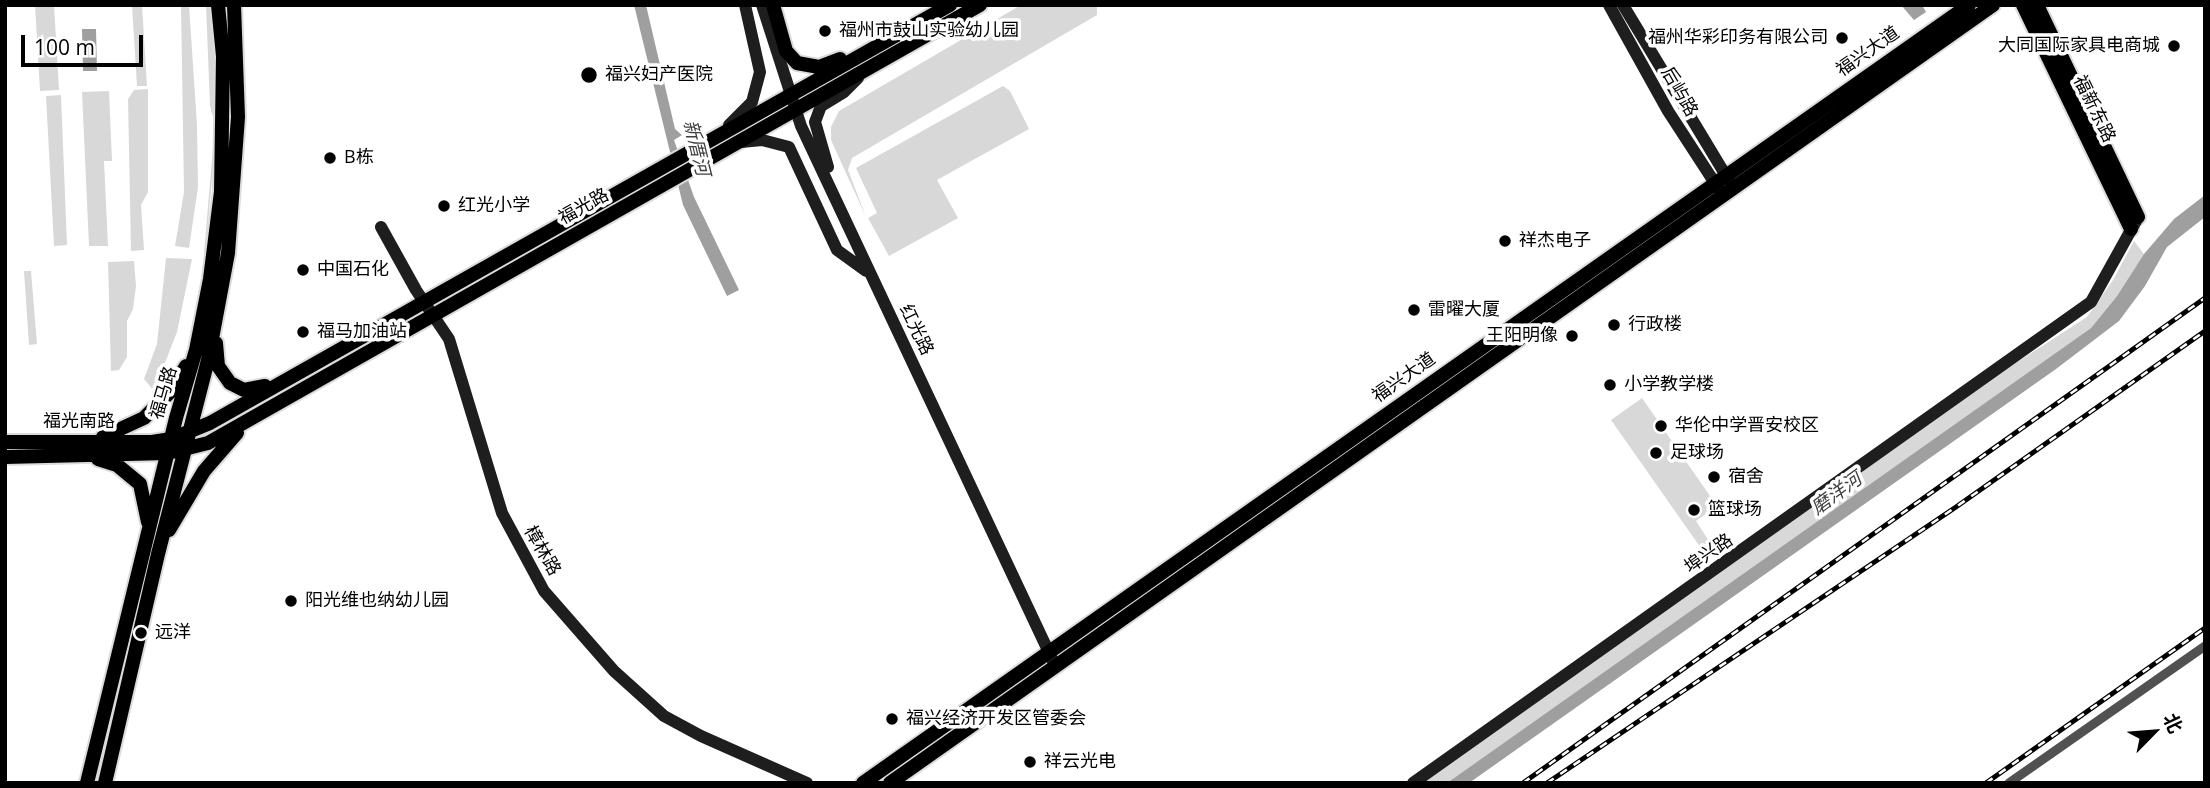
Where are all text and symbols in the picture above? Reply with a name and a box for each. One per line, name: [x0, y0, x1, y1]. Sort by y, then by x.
place label: 福州市鼓山实验幼儿园: [839, 20, 1019, 42]
scale bar: [24, 21, 147, 65]
marker: 福州市鼓山实验幼儿园: [817, 23, 833, 39]
street label: 福兴大道: [1832, 23, 1904, 81]
place label: 福州华彩印务有限公司: [1648, 27, 1828, 49]
marker: 福州华彩印务有限公司: [1834, 30, 1850, 46]
text: 100 m: [34, 33, 95, 61]
place label: 大同国际家具电商城: [1998, 35, 2160, 57]
marker: 大同国际家具电商城: [2166, 38, 2182, 54]
street label: 后屿路: [1656, 63, 1702, 121]
place label: 福兴妇产医院: [605, 64, 713, 86]
marker: 福兴妇产医院: [579, 65, 599, 85]
street label: 福新东路: [2069, 72, 2119, 146]
water label: 新厝河: [678, 118, 714, 178]
place label: B栋: [344, 147, 374, 169]
marker: B栋: [322, 150, 338, 166]
street label: 福光路: [555, 184, 613, 230]
place label: 红光小学: [458, 195, 530, 217]
marker: 红光小学: [436, 198, 452, 214]
place label: 祥杰电子: [1519, 230, 1591, 252]
marker: 祥杰电子: [1497, 233, 1513, 249]
place label: 中国石化: [317, 259, 389, 281]
marker: 中国石化: [295, 262, 311, 278]
place label: 雷曜大厦: [1428, 299, 1500, 321]
street label: 红光路: [894, 301, 938, 359]
marker: 雷曜大厦: [1406, 302, 1422, 318]
place label: 行政楼: [1628, 314, 1682, 336]
marker: 行政楼: [1606, 317, 1622, 333]
place label: 福马加油站: [317, 321, 407, 343]
marker: 福马加油站: [295, 324, 311, 340]
place label: 王阳明像: [1486, 325, 1558, 347]
marker: 王阳明像: [1564, 328, 1580, 344]
street label: 福兴大道: [1368, 349, 1440, 407]
street label: 福马路: [146, 364, 182, 422]
place label: 小学教学楼: [1624, 374, 1714, 396]
marker: 小学教学楼: [1602, 377, 1618, 393]
street label: 福光南路: [43, 411, 115, 433]
place label: 华伦中学晋安校区: [1675, 415, 1819, 437]
marker: 华伦中学晋安校区: [1653, 418, 1669, 434]
place label: 足球场: [1670, 442, 1724, 464]
marker: 足球场: [1648, 445, 1664, 461]
place label: 宿舍: [1728, 466, 1764, 488]
water label: 磨洋河: [1807, 468, 1867, 520]
marker: 宿舍: [1706, 469, 1722, 485]
place label: 篮球场: [1708, 499, 1762, 521]
marker: 篮球场: [1686, 502, 1702, 518]
street label: 樟林路: [519, 522, 565, 580]
street label: 埠兴路: [1681, 530, 1737, 578]
place label: 阳光维也纳幼儿园: [305, 590, 449, 612]
marker: 阳光维也纳幼儿园: [283, 593, 299, 609]
place label: 远洋: [155, 622, 191, 644]
marker: 远洋: [133, 625, 149, 641]
north arrow: [2119, 697, 2189, 767]
place label: 福兴经济开发区管委会: [906, 708, 1086, 730]
text: 北: [2157, 709, 2189, 737]
marker: 福兴经济开发区管委会: [884, 711, 900, 727]
place label: 祥云光电: [1044, 751, 1116, 773]
marker: 祥云光电: [1022, 754, 1038, 770]

